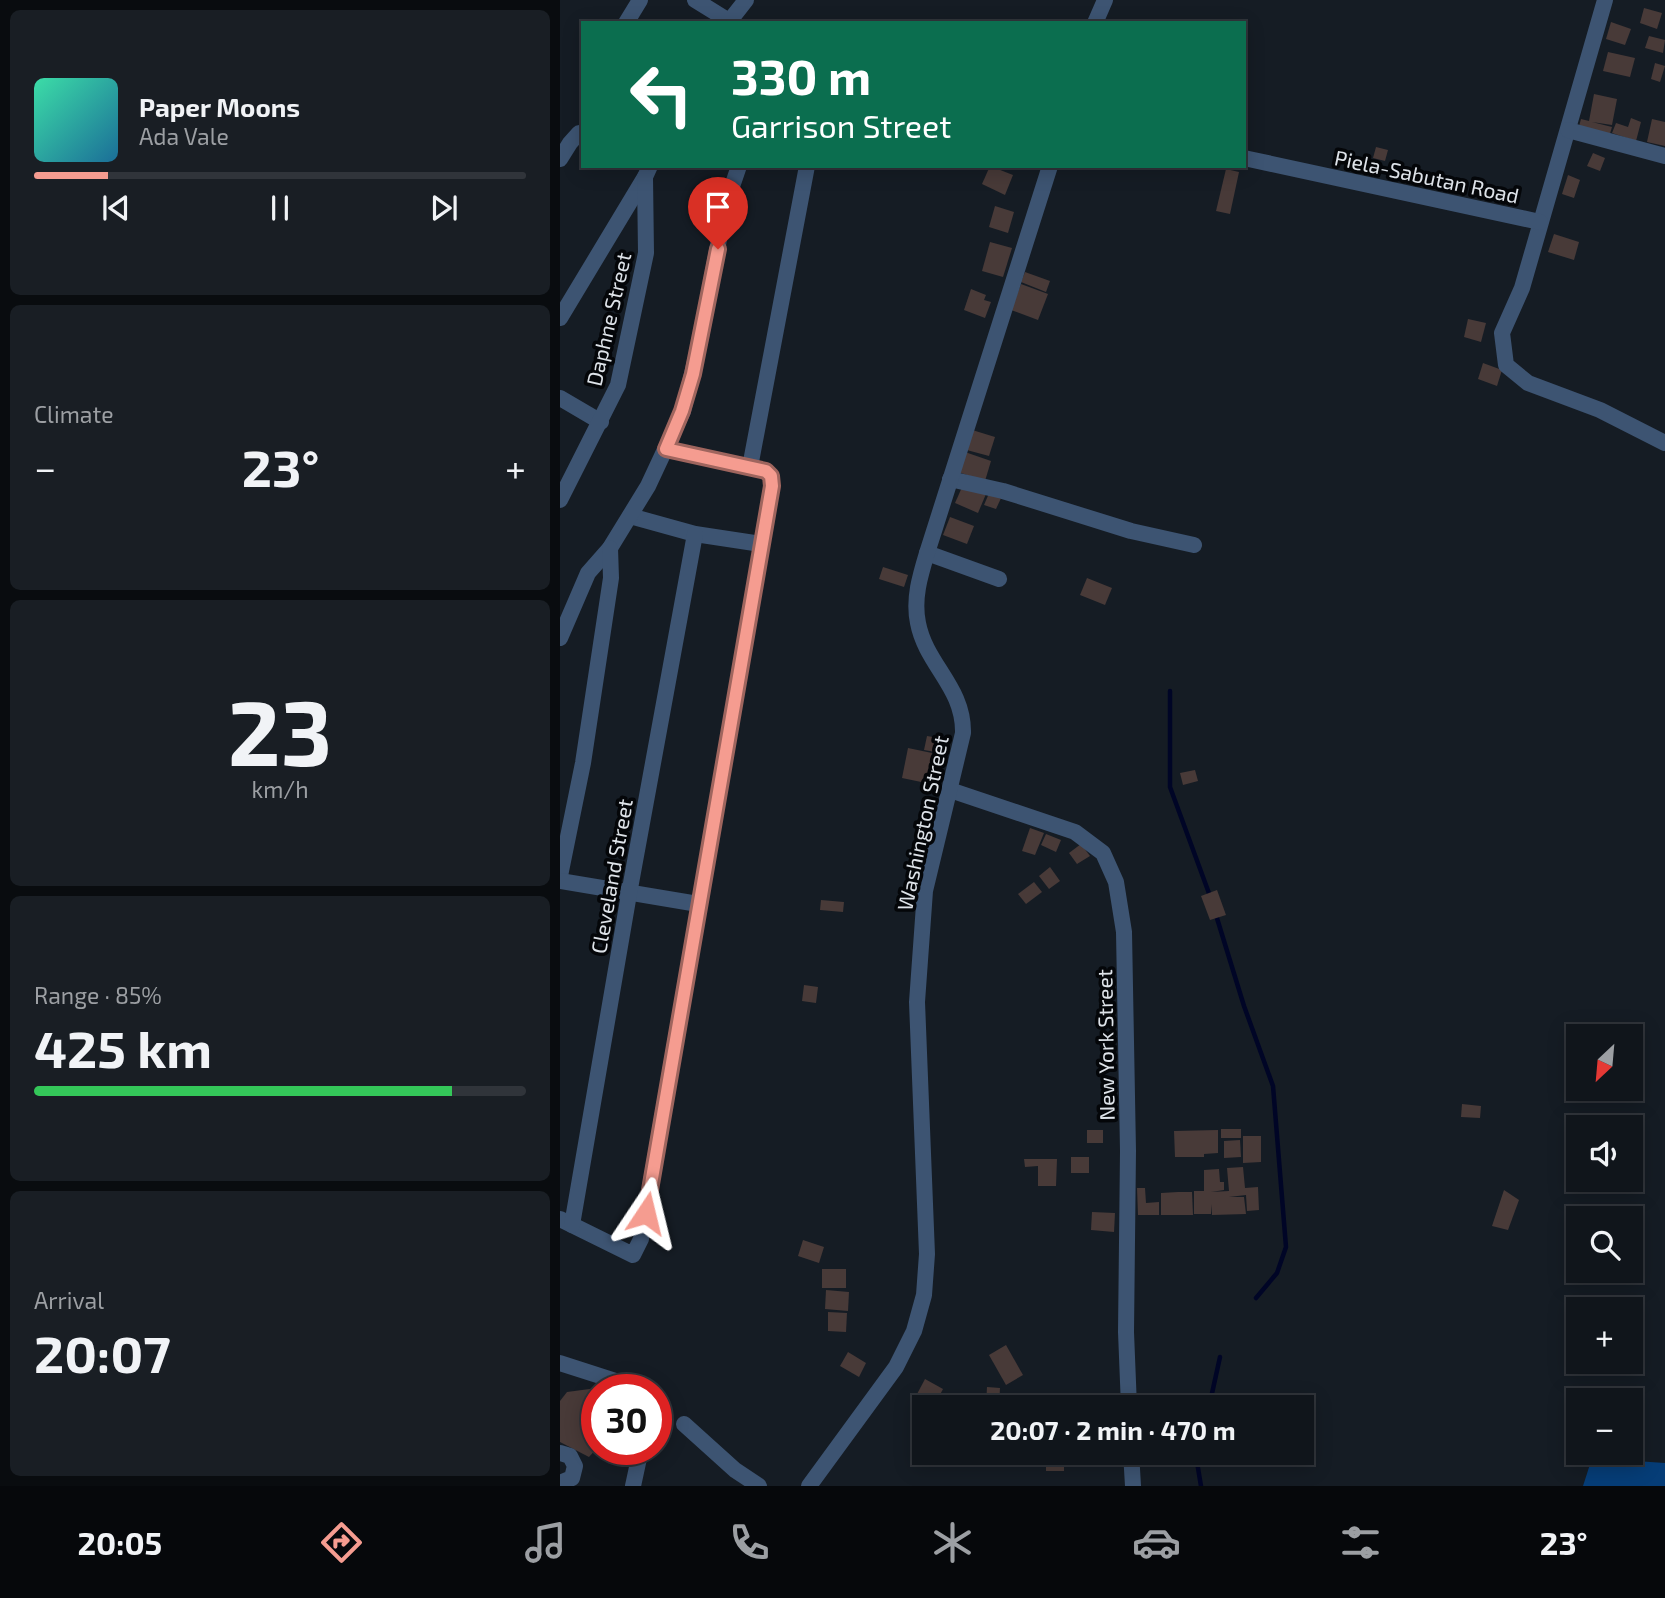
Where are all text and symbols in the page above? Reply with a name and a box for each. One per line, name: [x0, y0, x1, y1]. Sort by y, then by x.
text: 330 m: [731, 46, 871, 105]
icon: left: [616, 49, 707, 140]
text: Paper Moons: [139, 91, 300, 122]
text: Garrison Street: [731, 106, 951, 144]
text: Ada Vale: [139, 122, 229, 150]
street label: Piela-Sabutan Road: [1333, 144, 1521, 208]
pin: [688, 177, 748, 249]
icon: arrive: [699, 188, 737, 226]
icon: previous: [97, 189, 135, 227]
icon: pause: [261, 189, 299, 227]
icon: next: [425, 189, 463, 227]
street label: Daphne Street: [580, 250, 636, 388]
text: Climate: [34, 400, 114, 428]
text: 23°: [242, 435, 319, 497]
text: −: [34, 444, 56, 490]
text: +: [505, 444, 526, 490]
text: 23: [228, 675, 332, 784]
street label: Washington Street: [891, 733, 953, 913]
text: km/h: [251, 775, 309, 803]
street label: Cleveland Street: [585, 797, 637, 955]
street label: New York Street: [1091, 969, 1119, 1121]
text: Range · 85%: [34, 981, 162, 1009]
text: 425 km: [34, 1016, 212, 1078]
north arrow: [1566, 1024, 1643, 1101]
map controls: [1566, 1024, 1643, 1465]
button: sound: [1566, 1115, 1643, 1192]
position arrow: [609, 1176, 683, 1250]
button: search: [1566, 1206, 1643, 1283]
text: Arrival: [34, 1286, 104, 1314]
button: +: [1566, 1297, 1643, 1374]
text: 20:07: [34, 1321, 171, 1383]
speed limit sign: 30: [581, 1374, 672, 1465]
button: −: [1566, 1388, 1643, 1465]
text: 20:07 · 2 min · 470 m: [990, 1414, 1236, 1445]
icon: directions: [317, 1518, 366, 1567]
icon: music: [521, 1518, 570, 1567]
icon: phone: [725, 1518, 774, 1567]
icon: climate: [928, 1518, 977, 1567]
icon: car: [1132, 1518, 1181, 1567]
icon: filters: [1336, 1518, 1385, 1567]
text: 20:05: [77, 1523, 162, 1561]
text: 23°: [1540, 1523, 1588, 1561]

